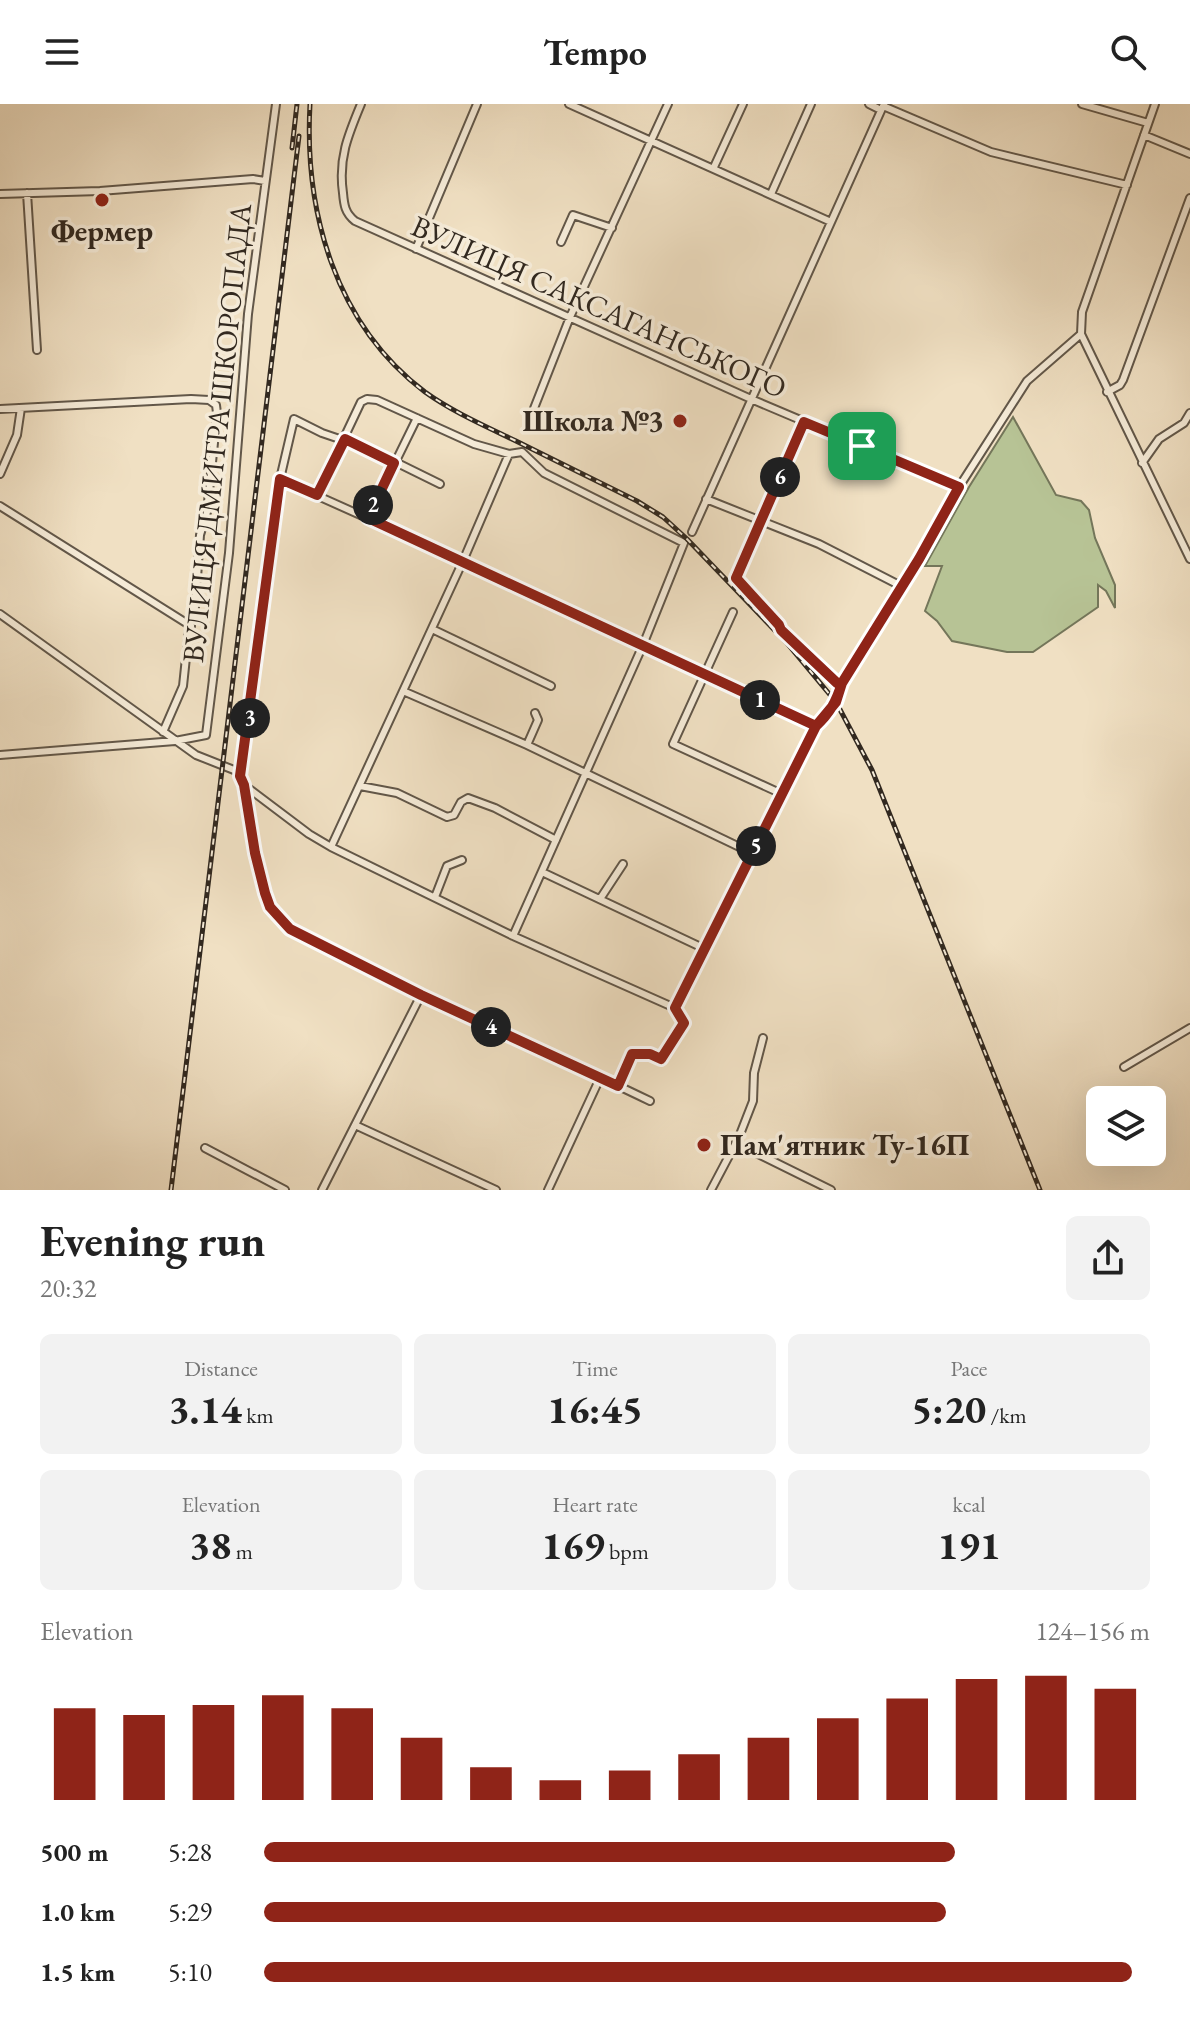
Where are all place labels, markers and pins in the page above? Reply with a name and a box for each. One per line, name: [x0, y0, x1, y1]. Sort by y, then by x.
marker: Фермер: [93, 191, 111, 209]
place label: Фермер: [51, 211, 153, 250]
place label: Школа №3: [522, 401, 664, 440]
marker: Школа №3: [671, 412, 689, 430]
pin: [828, 412, 896, 480]
pin: 6: [760, 457, 800, 497]
pin: 2: [353, 485, 393, 525]
pin: 1: [740, 680, 780, 720]
pin: 3: [230, 698, 270, 738]
pin: 5: [736, 826, 776, 866]
pin: 4: [471, 1007, 511, 1047]
place label: Пам'ятник Ту-16П: [720, 1125, 970, 1164]
marker: Пам'ятник Ту-16П: [695, 1136, 713, 1154]

